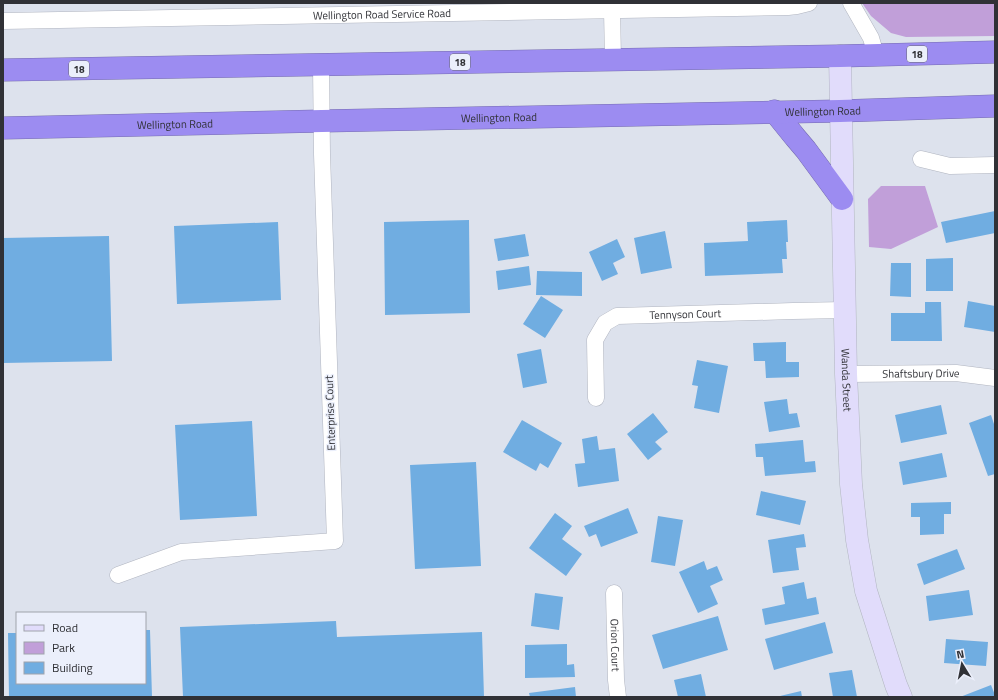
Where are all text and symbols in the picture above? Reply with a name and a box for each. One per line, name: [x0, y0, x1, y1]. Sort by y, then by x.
street label: Wellington Road Service Road: [313, 5, 451, 23]
road number: 18: [907, 46, 927, 62]
road number: 18: [450, 54, 470, 70]
road number: 18: [69, 61, 89, 77]
street label: Wellington Road: [785, 102, 861, 120]
street label: Wellington Road: [461, 109, 537, 126]
street label: Wellington Road: [137, 115, 213, 133]
street label: Tennyson Court: [649, 305, 722, 323]
street label: Wanda Street: [838, 348, 856, 412]
street label: Shaftsbury Drive: [882, 365, 961, 382]
street label: Enterprise Court: [321, 375, 339, 451]
legend: [16, 612, 146, 684]
text: Road: [52, 618, 78, 637]
street label: Orion Court: [607, 618, 624, 672]
text: Park: [52, 638, 75, 657]
north arrow: [942, 644, 982, 684]
text: N: [955, 646, 965, 663]
text: Building: [52, 658, 93, 677]

